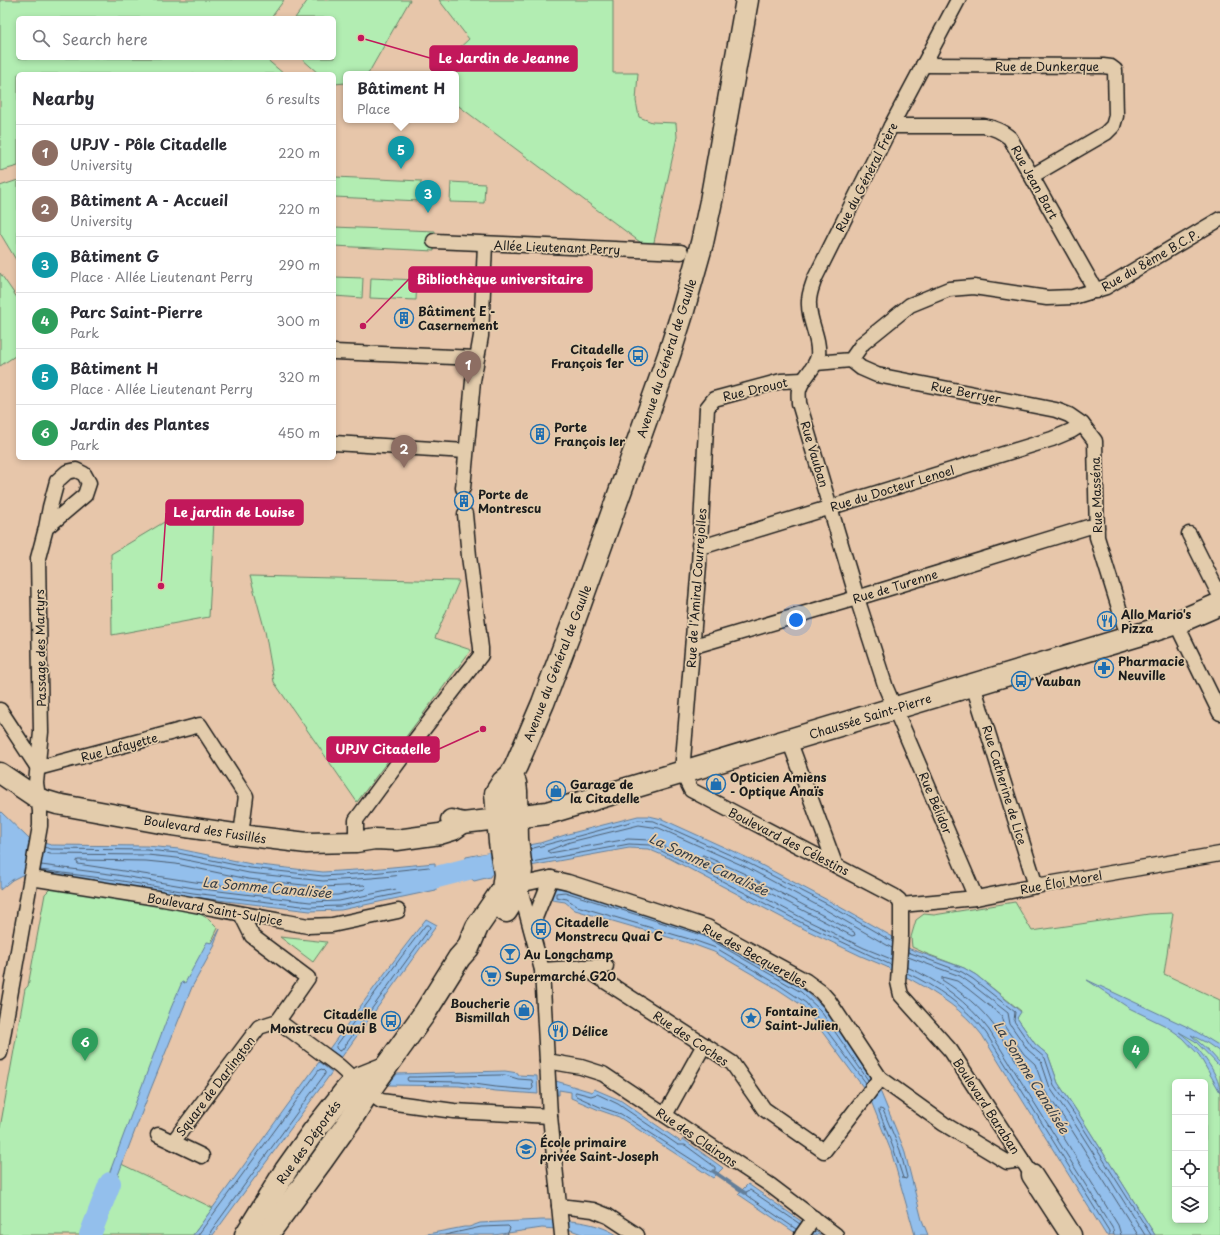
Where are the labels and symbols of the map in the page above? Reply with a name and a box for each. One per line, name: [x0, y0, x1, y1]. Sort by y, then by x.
callout: Le Jardin de Jeanne: [430, 46, 577, 71]
text: Le Jardin de Jeanne: [439, 48, 569, 67]
street label: Rue de Dunkerque: [995, 57, 1100, 75]
street label: Rue du Général Frère: [831, 119, 901, 235]
pin: 5: [388, 136, 414, 169]
street label: Rue Jean Bart: [1007, 142, 1063, 222]
pin: 3: [415, 180, 441, 213]
street label: Rue du 8ème B.C.P.: [1098, 225, 1202, 295]
street label: Allée Lieutenant Perry: [493, 236, 621, 258]
callout: Bibliothèque universitaire: [409, 267, 592, 292]
text: Bibliothèque universitaire: [417, 269, 583, 288]
street label: Avenue du Général de Gaulle: [632, 276, 700, 440]
place label: Bâtiment E - Casernement: [418, 302, 499, 334]
building icon: Bâtiment E - Casernement: [393, 307, 415, 329]
place label: Citadelle François 1er: [551, 340, 625, 372]
bus stop icon: Citadelle François 1er: [627, 345, 649, 367]
pin: 1: [455, 351, 481, 384]
street label: Rue Drouot: [721, 373, 789, 405]
street label: Rue Berryer: [930, 376, 1003, 408]
place label: Porte François Ier: [554, 418, 625, 450]
street label: Rue Vauban: [796, 419, 834, 489]
building icon: Porte François Ier: [529, 423, 551, 445]
pin: 2: [391, 435, 417, 468]
street label: Rue Masséna: [1086, 456, 1106, 533]
street label: Rue du Docteur Lenoel: [828, 461, 956, 515]
place label: Porte de Montrescu: [478, 485, 541, 517]
building icon: Porte de Montrescu: [453, 490, 475, 512]
callout: Le jardin de Louise: [166, 500, 303, 525]
text: Le jardin de Louise: [173, 502, 295, 521]
street label: Rue de l'Amiral Courrejolles: [681, 507, 711, 669]
street label: Rue de Turenne: [850, 564, 940, 608]
street label: Avenue du Général de Gaulle: [519, 582, 595, 744]
street label: Passage des Martyrs: [30, 588, 50, 707]
place label: Allo Mario's Pizza: [1120, 605, 1192, 637]
your location: [786, 610, 806, 630]
restaurant icon: Allo Mario's Pizza: [1096, 610, 1118, 632]
place label: Pharmacie Neuville: [1118, 652, 1185, 684]
pharmacy icon: Pharmacie Neuville: [1093, 657, 1115, 679]
bus stop icon: Vauban: [1010, 670, 1032, 692]
place label: Vauban: [1035, 672, 1081, 690]
street label: Chaussée Saint-Pierre: [807, 689, 933, 743]
street label: Rue Catherine de Lice: [978, 723, 1032, 847]
street label: Rue Lafayette: [79, 728, 159, 766]
callout: UPJV Citadelle: [327, 737, 439, 762]
text: UPJV Citadelle: [335, 739, 431, 758]
place label: Opticien Amiens - Optique Anaïs: [730, 768, 827, 800]
street label: Rue Bélidor: [915, 769, 957, 837]
shop icon: Opticien Amiens - Optique Anaïs: [705, 773, 727, 795]
place label: Garage de la Citadelle: [570, 775, 640, 807]
shop icon: Garage de la Citadelle: [545, 780, 567, 802]
street label: Boulevard des Célestins: [726, 803, 853, 880]
street label: Boulevard des Fusillés: [142, 810, 268, 848]
water label: La Somme Canalisée: [646, 828, 772, 900]
street label: Rue Éloi Morel: [1019, 866, 1103, 898]
water label: La Somme Canalisée: [202, 872, 333, 902]
street label: Boulevard Saint-Sulpice: [146, 888, 284, 930]
place label: Citadelle Monstrecu Quai C: [555, 913, 663, 945]
bus stop icon: Citadelle Monstrecu Quai C: [530, 918, 552, 940]
street label: Rue des Becquerelles: [699, 919, 811, 992]
bar icon: Au Longchamp: [499, 943, 521, 965]
place label: Au Longchamp: [523, 945, 614, 963]
supermarket icon: Supermarché G20: [480, 965, 502, 987]
place label: Supermarché G20: [505, 967, 616, 985]
place label: Boucherie Bismillah: [450, 994, 510, 1026]
shop icon: Boucherie Bismillah: [513, 999, 535, 1021]
place label: Fontaine Saint-Julien: [765, 1002, 838, 1034]
place label: Citadelle Monstrecu Quai B: [270, 1005, 377, 1037]
street label: Rue des Coches: [650, 1006, 733, 1070]
place icon: Fontaine Saint-Julien: [740, 1007, 762, 1029]
bus stop icon: Citadelle Monstrecu Quai B: [380, 1010, 402, 1032]
water label: La Somme Canalisée: [990, 1017, 1075, 1138]
restaurant icon: Délice: [547, 1020, 569, 1042]
place label: Délice: [572, 1022, 608, 1040]
pin: 6: [72, 1028, 98, 1061]
street label: Square de Darlington: [171, 1032, 259, 1140]
pin: 4: [1123, 1036, 1149, 1069]
street label: Boulevard Baraban: [949, 1054, 1025, 1158]
street label: Rue des Déportés: [272, 1096, 345, 1187]
street label: Rue des Clairons: [653, 1103, 742, 1171]
place label: École primaire privée Saint-Joseph: [540, 1133, 659, 1165]
school or university icon: École primaire privée Saint-Joseph: [515, 1138, 537, 1160]

